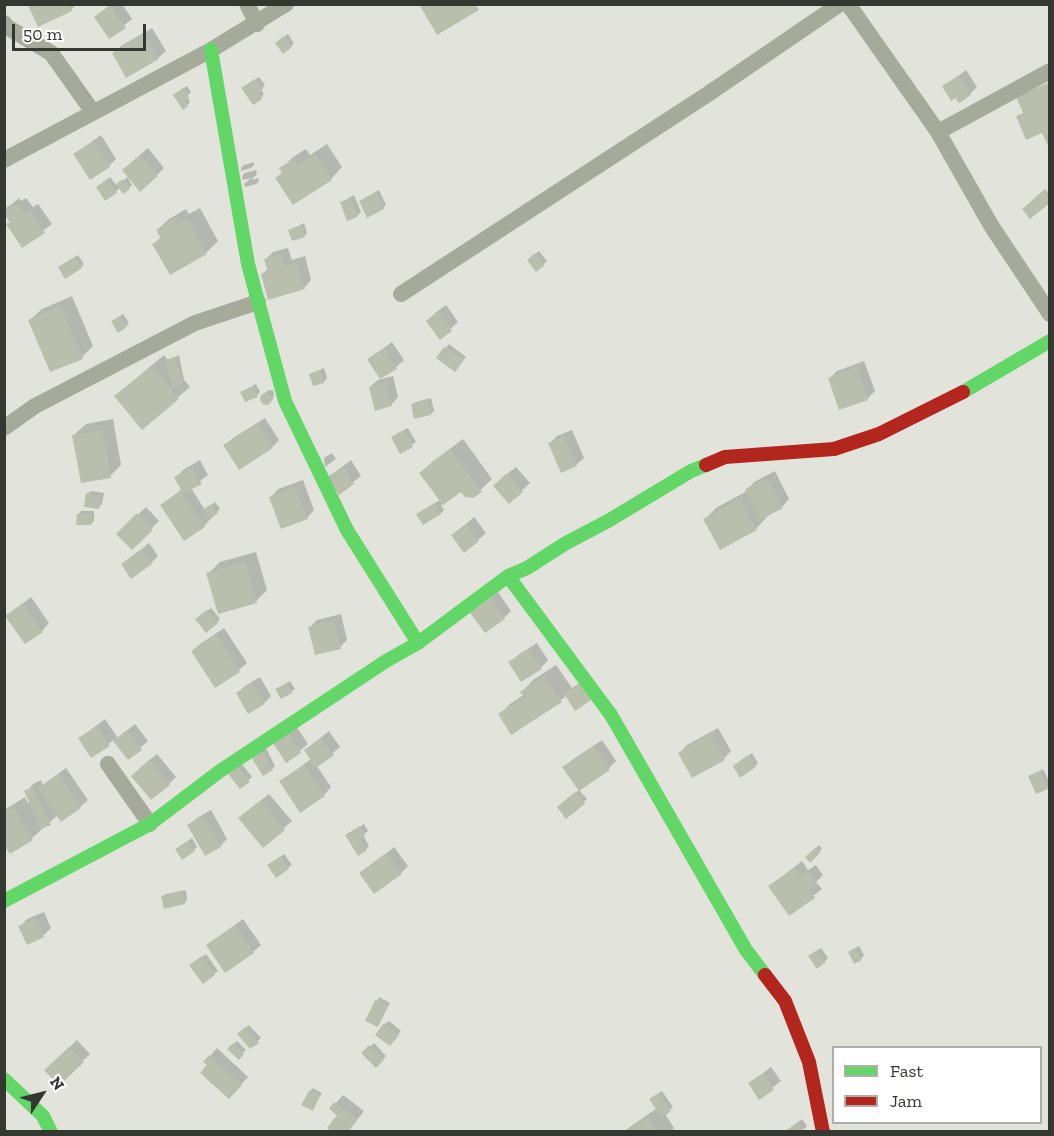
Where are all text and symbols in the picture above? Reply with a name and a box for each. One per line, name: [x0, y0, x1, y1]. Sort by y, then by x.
scale bar: [15, 12, 148, 50]
text: 50 m: [23, 23, 62, 45]
legend: [832, 1046, 1042, 1124]
text: Fast: [890, 1060, 923, 1082]
north arrow: [12, 1064, 72, 1124]
text: N: [46, 1073, 68, 1094]
text: Jam: [890, 1090, 922, 1112]

